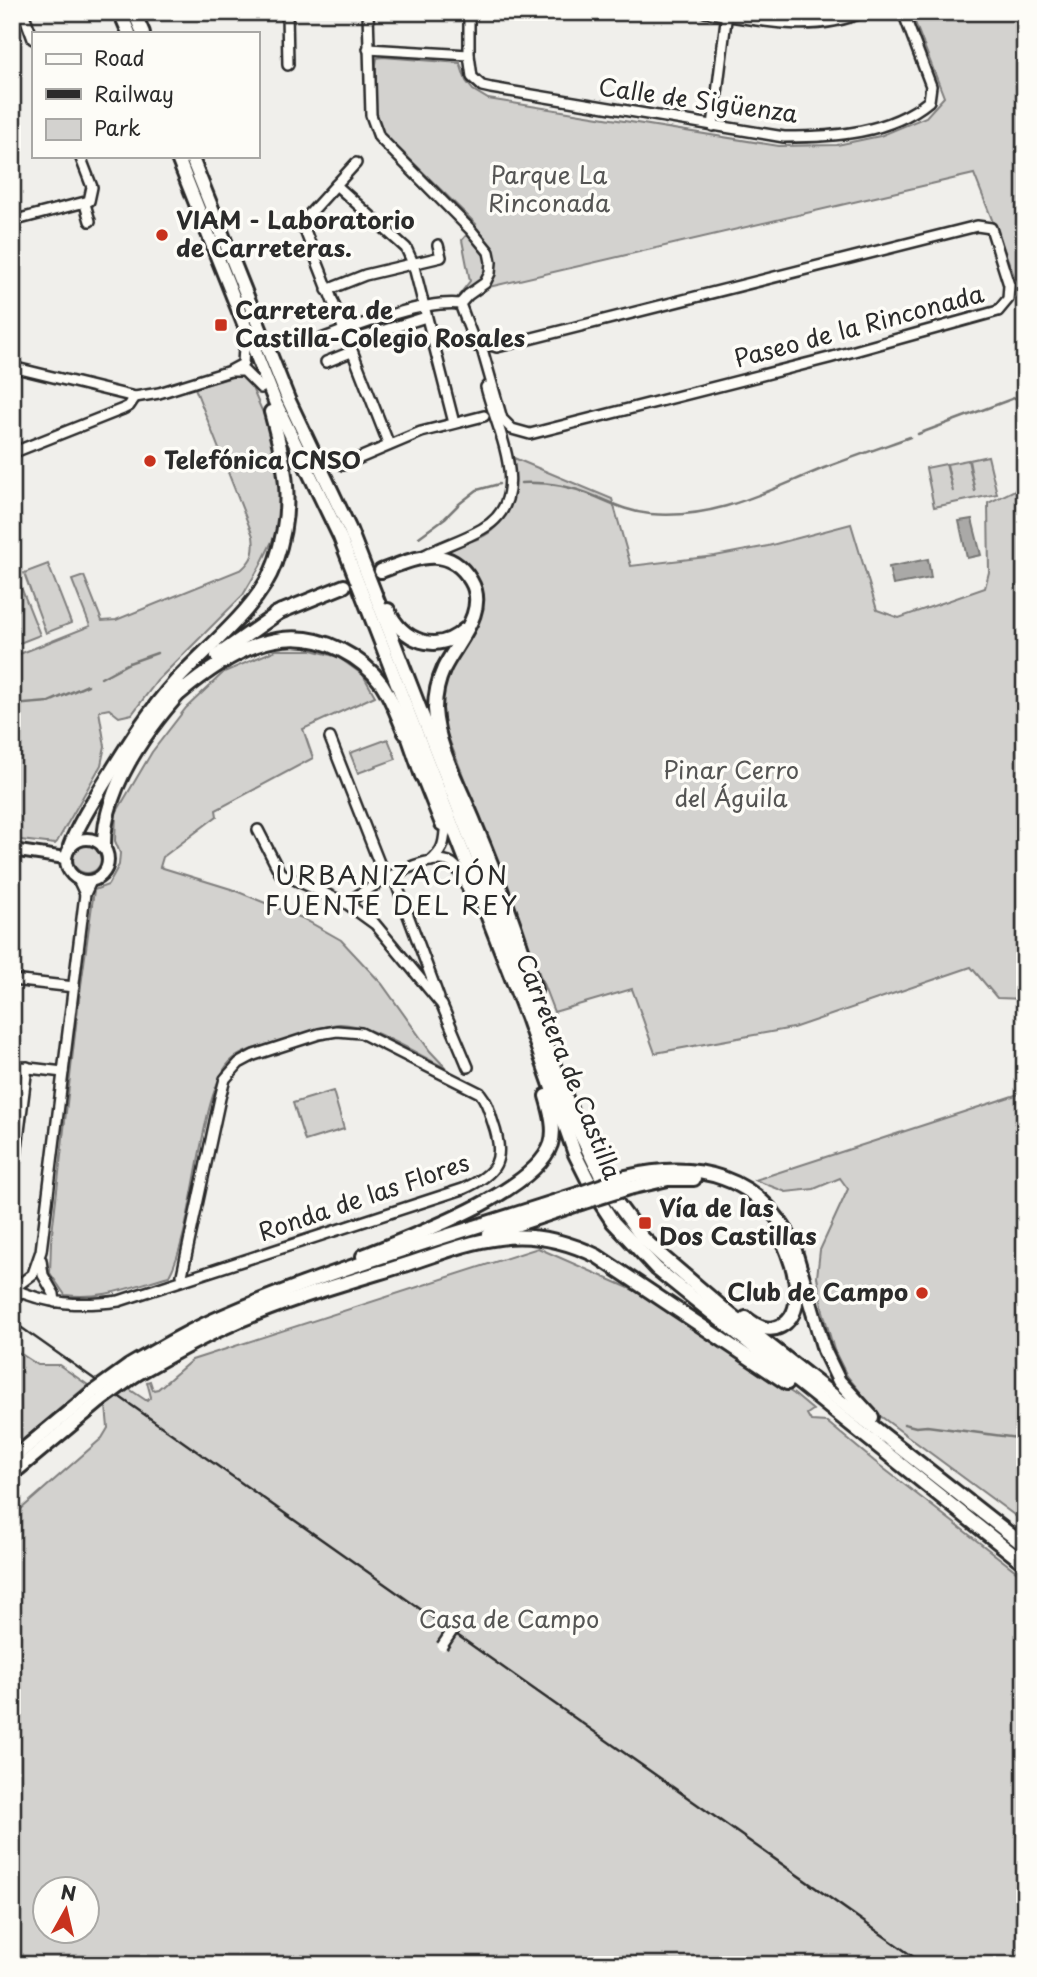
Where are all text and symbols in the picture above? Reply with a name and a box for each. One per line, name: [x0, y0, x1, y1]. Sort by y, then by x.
legend: [32, 32, 259, 158]
text: Road: [94, 41, 145, 73]
street label: Calle de Sigüenza: [596, 67, 800, 131]
text: Railway: [94, 77, 174, 109]
text: Park: [94, 111, 141, 143]
park label: Parque La Rinconada: [488, 156, 610, 220]
place label: VIAM - Laboratorio de Carreteras.: [176, 201, 415, 265]
marker: VIAM - Laboratorio de Carreteras.: [154, 227, 170, 243]
street label: Paseo de la Rinconada: [730, 274, 987, 376]
place label: Carretera de Castilla-Colegio Rosales: [235, 291, 525, 355]
marker: Carretera de Castilla-Colegio Rosales: [213, 317, 229, 333]
place label: Telefónica CNSO: [164, 441, 361, 477]
marker: Telefónica CNSO: [142, 453, 158, 469]
park label: Pinar Cerro del Águila: [663, 751, 799, 815]
district label: URBANIZACIÓN FUENTE DEL REY: [265, 855, 519, 924]
street label: Carretera de Castilla: [508, 948, 632, 1185]
street label: Ronda de las Flores: [253, 1143, 474, 1249]
place label: Vía de las Dos Castillas: [659, 1189, 817, 1253]
marker: Vía de las Dos Castillas: [637, 1215, 653, 1231]
place label: Club de Campo: [727, 1273, 908, 1309]
marker: Club de Campo: [914, 1285, 930, 1301]
park label: Casa de Campo: [419, 1600, 599, 1636]
north arrow: [32, 1876, 102, 1946]
text: N: [59, 1877, 78, 1907]

